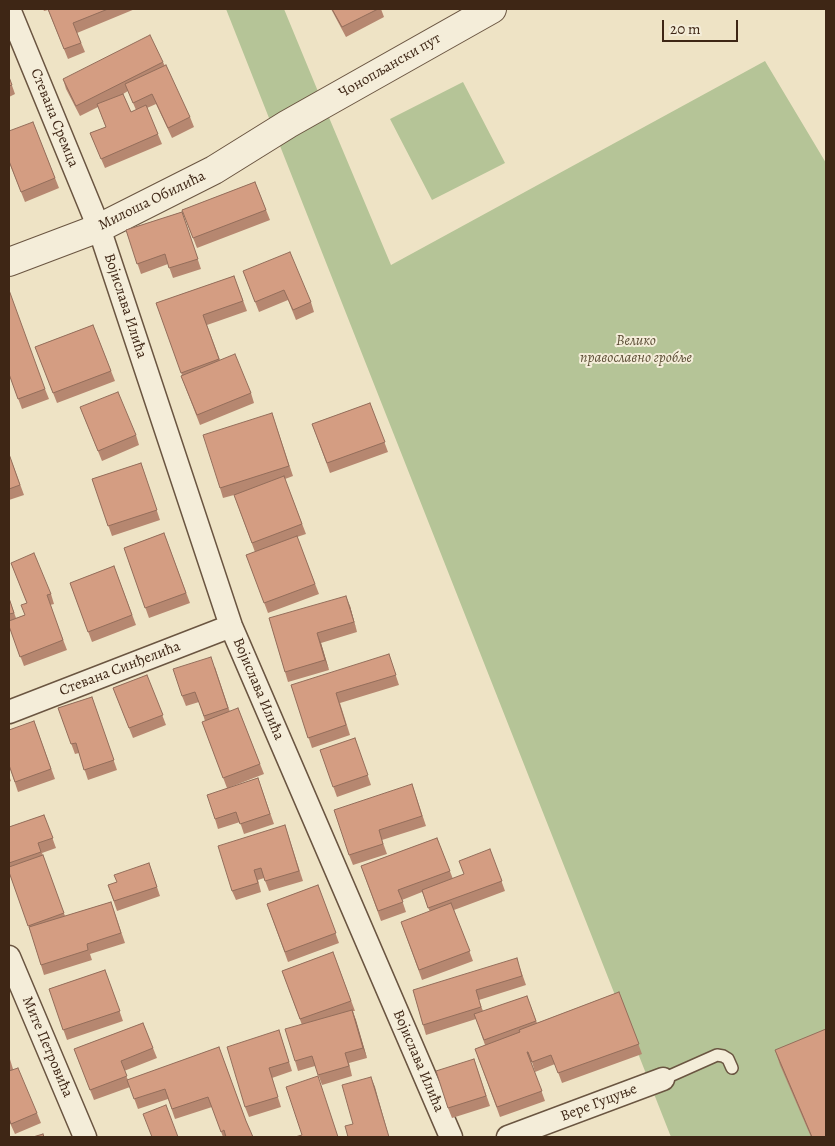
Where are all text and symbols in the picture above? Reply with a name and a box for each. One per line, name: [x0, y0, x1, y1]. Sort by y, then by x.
scale bar: [665, 10, 741, 42]
text: 20 m: [670, 19, 701, 39]
street label: Чонопљански пут: [336, 30, 444, 102]
street label: Стевана Сремца: [26, 66, 82, 170]
street label: Милоша Обилића: [96, 167, 208, 235]
street label: Војислава Илића: [100, 251, 150, 361]
park label: Велико православно гробље: [580, 332, 692, 367]
street label: Војислава Илића: [228, 635, 288, 743]
street label: Стевана Синђелића: [57, 638, 183, 700]
street label: Мите Петровића: [18, 994, 76, 1100]
street label: Војислава Илића: [388, 1007, 448, 1115]
street label: Вере Гуцуње: [558, 1080, 640, 1126]

